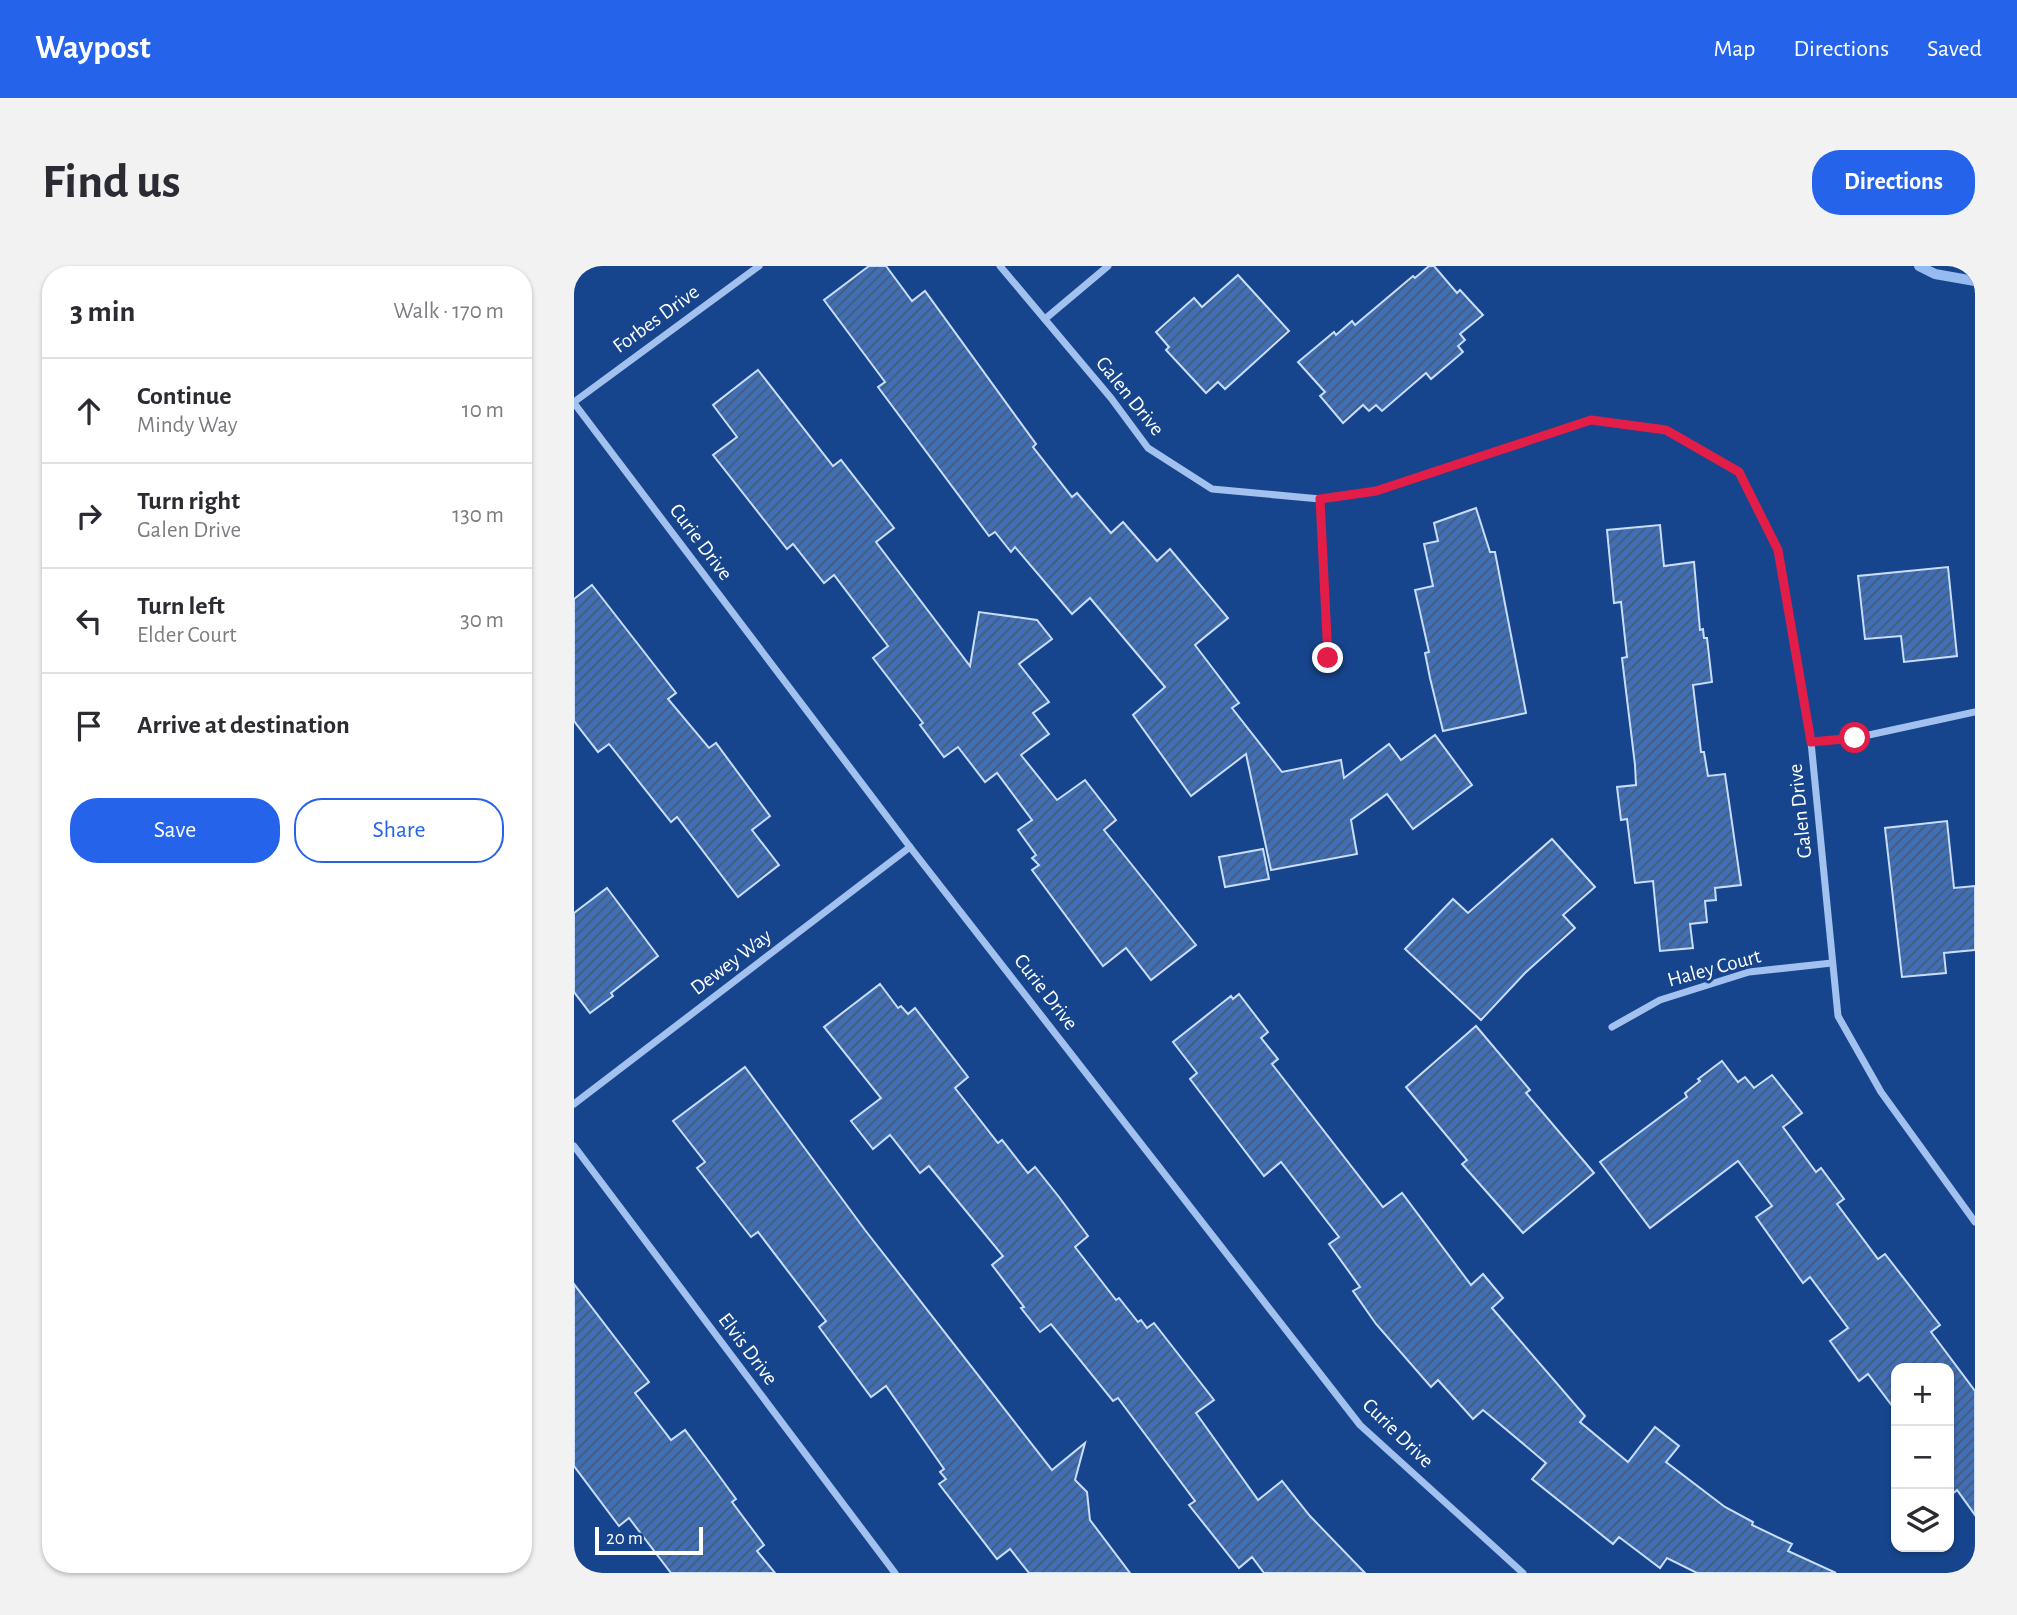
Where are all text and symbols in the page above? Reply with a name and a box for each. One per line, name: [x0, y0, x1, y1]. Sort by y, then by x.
text: Waypost: [35, 32, 151, 65]
text: Map: [1713, 37, 1755, 61]
text: Directions: [1793, 37, 1889, 61]
text: Saved: [1927, 37, 1982, 61]
button: Directions: [1812, 150, 1975, 215]
text: Find us: [42, 158, 181, 207]
street label: Forbes Drive: [609, 281, 703, 357]
text: 3 min: [70, 297, 135, 327]
text: Walk · 170 m: [393, 300, 504, 323]
street label: Galen Drive: [1092, 352, 1168, 440]
text: Continue: [137, 383, 232, 409]
icon: ahead: [70, 392, 108, 430]
text: 10 m: [462, 399, 504, 422]
text: Mindy Way: [137, 414, 238, 437]
text: Turn right: [137, 488, 240, 514]
icon: right: [70, 497, 108, 535]
street label: Curie Drive: [666, 500, 736, 584]
text: 130 m: [452, 504, 504, 527]
text: Galen Drive: [137, 519, 241, 542]
text: Turn left: [137, 593, 225, 619]
icon: left: [70, 602, 108, 640]
text: 30 m: [460, 609, 504, 632]
text: Elder Court: [137, 624, 237, 647]
route end: [1312, 642, 1343, 673]
icon: arrive: [70, 707, 108, 745]
text: Arrive at destination: [137, 712, 350, 738]
route start: [1839, 722, 1870, 753]
street label: Galen Drive: [1785, 763, 1815, 859]
button: Save: [70, 798, 280, 863]
button: Share: [294, 798, 504, 863]
street label: Dewey Way: [687, 925, 775, 999]
street label: Haley Court: [1665, 945, 1763, 991]
street label: Curie Drive: [1010, 950, 1082, 1034]
street label: Elvis Drive: [714, 1309, 782, 1389]
map controls: [1891, 1363, 1954, 1552]
button: +: [1891, 1363, 1954, 1426]
street label: Curie Drive: [1358, 1394, 1438, 1472]
button: −: [1891, 1426, 1954, 1489]
button: layers: [1891, 1489, 1954, 1552]
scale bar: [595, 1524, 704, 1556]
text: 20 m: [606, 1529, 643, 1548]

